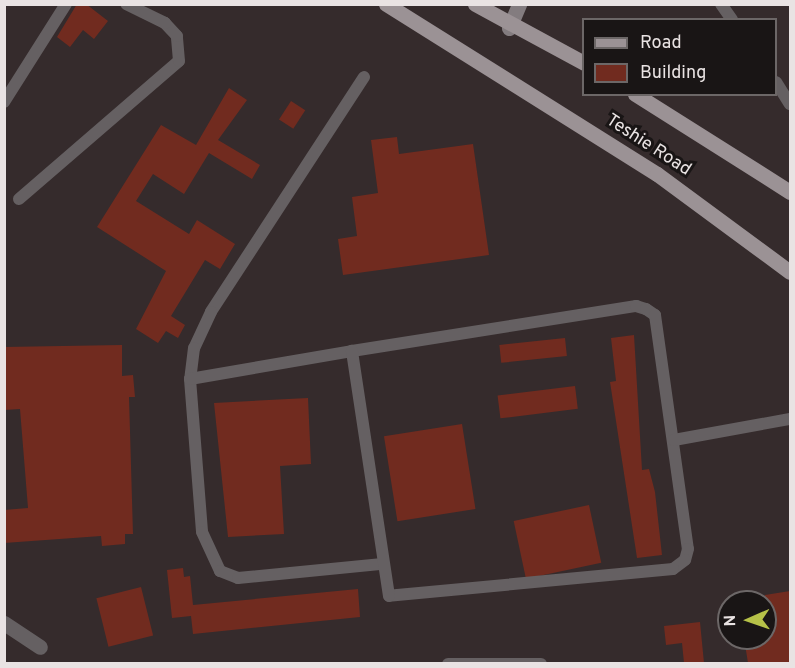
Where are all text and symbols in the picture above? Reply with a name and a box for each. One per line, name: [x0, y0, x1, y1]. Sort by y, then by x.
legend: [582, 18, 777, 96]
text: Road: [640, 32, 682, 55]
text: Building: [640, 62, 706, 85]
street label: Teshie Road: [601, 110, 695, 182]
north arrow: [717, 590, 777, 650]
text: N: [721, 614, 741, 627]

